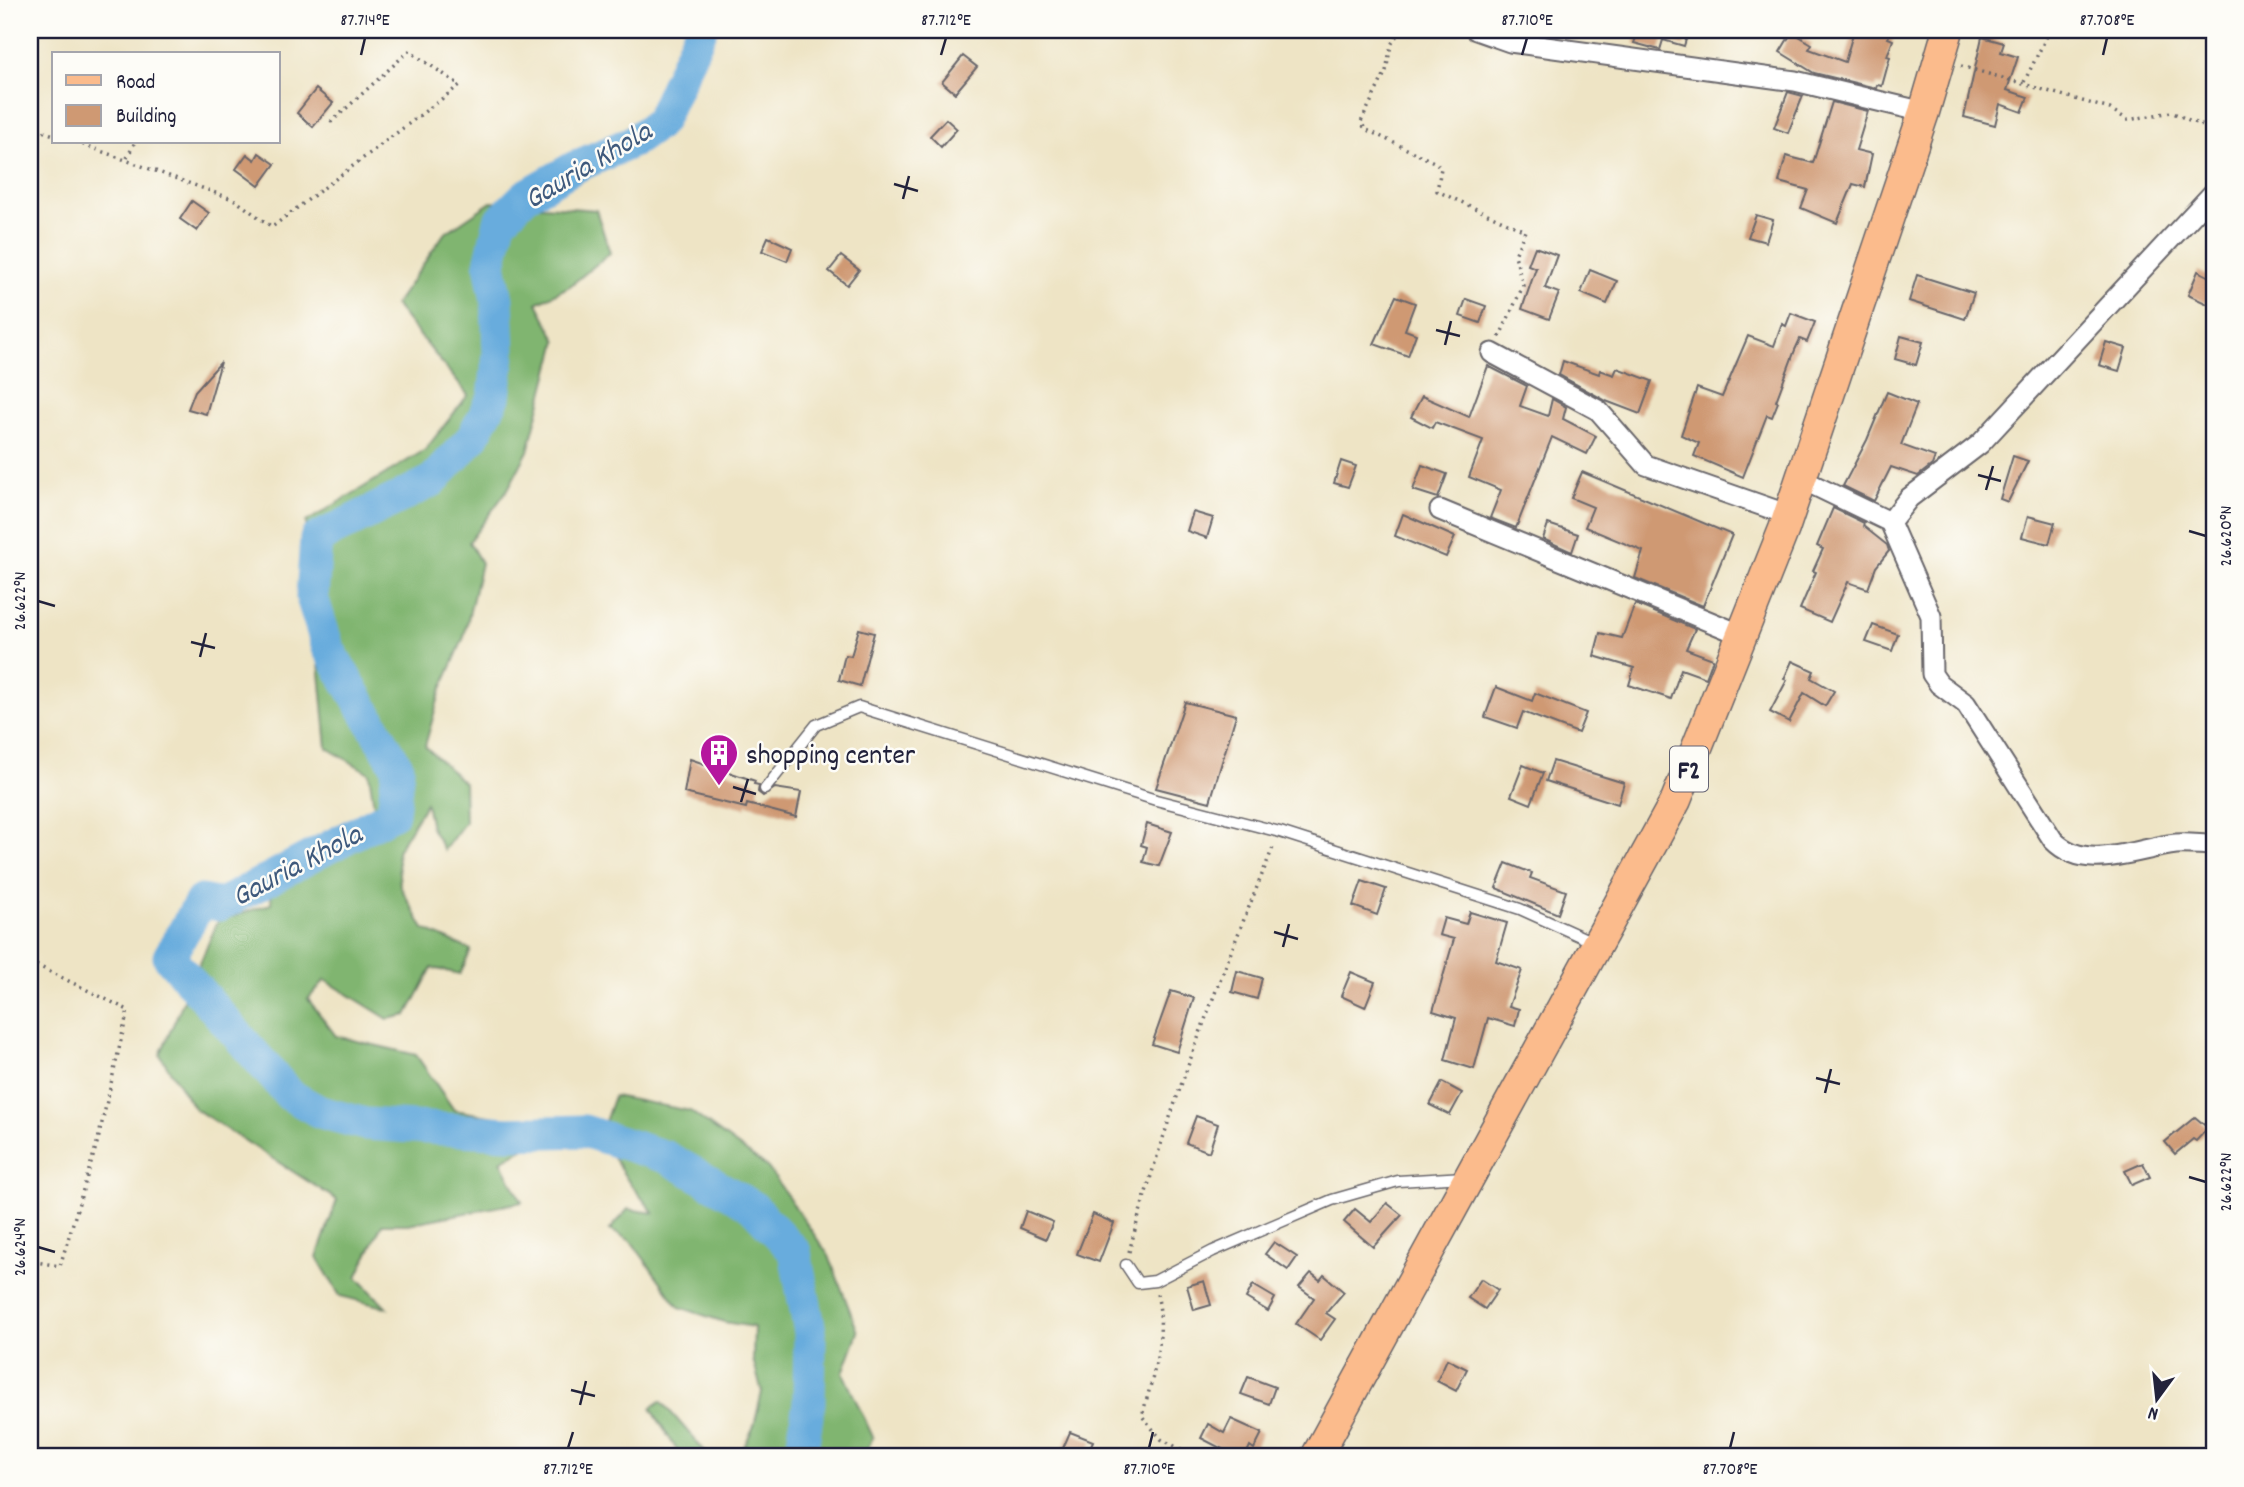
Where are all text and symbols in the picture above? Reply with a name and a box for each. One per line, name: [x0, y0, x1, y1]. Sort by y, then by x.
text: 87.714°E: [340, 9, 390, 34]
text: 87.712°E: [921, 9, 971, 34]
text: 87.710°E: [1501, 9, 1553, 34]
text: 87.708°E: [2080, 9, 2134, 34]
legend: [52, 52, 280, 144]
text: Road: [116, 69, 155, 99]
text: Building: [116, 103, 176, 133]
water label: Gauria Khola: [517, 112, 663, 223]
text: 26.620°N: [2215, 506, 2240, 566]
text: 26.622°N: [9, 572, 34, 630]
building icon: shopping center: [698, 732, 740, 787]
place label: shopping center: [746, 738, 916, 778]
road number: F2: [1670, 747, 1708, 792]
water label: Gauria Khola: [225, 815, 373, 920]
text: 26.622°N: [2215, 1153, 2240, 1211]
text: 26.624°N: [9, 1218, 34, 1276]
north arrow: [2122, 1364, 2192, 1434]
text: N: [2145, 1398, 2162, 1426]
text: 87.712°E: [543, 1458, 593, 1483]
text: 87.710°E: [1123, 1458, 1175, 1483]
text: 87.708°E: [1703, 1458, 1757, 1483]

